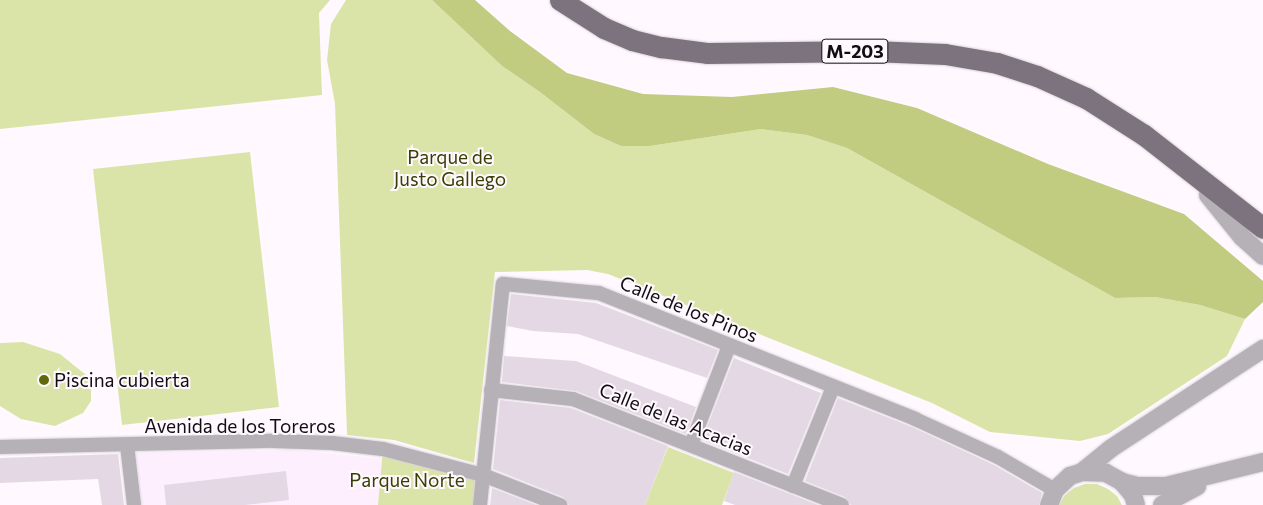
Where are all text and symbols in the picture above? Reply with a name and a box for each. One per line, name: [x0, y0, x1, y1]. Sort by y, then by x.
road number: M-203: [821, 36, 889, 66]
park label: Parque de Justo Gallego: [394, 146, 506, 190]
street label: Calle de los Pinos: [617, 271, 761, 347]
place label: Piscina cubierta: [54, 369, 190, 391]
marker: Piscina cubierta: [38, 374, 50, 386]
street label: Calle de las Acacias: [596, 378, 756, 460]
street label: Avenida de los Toreros: [144, 415, 336, 437]
park label: Parque Norte: [349, 469, 465, 491]

